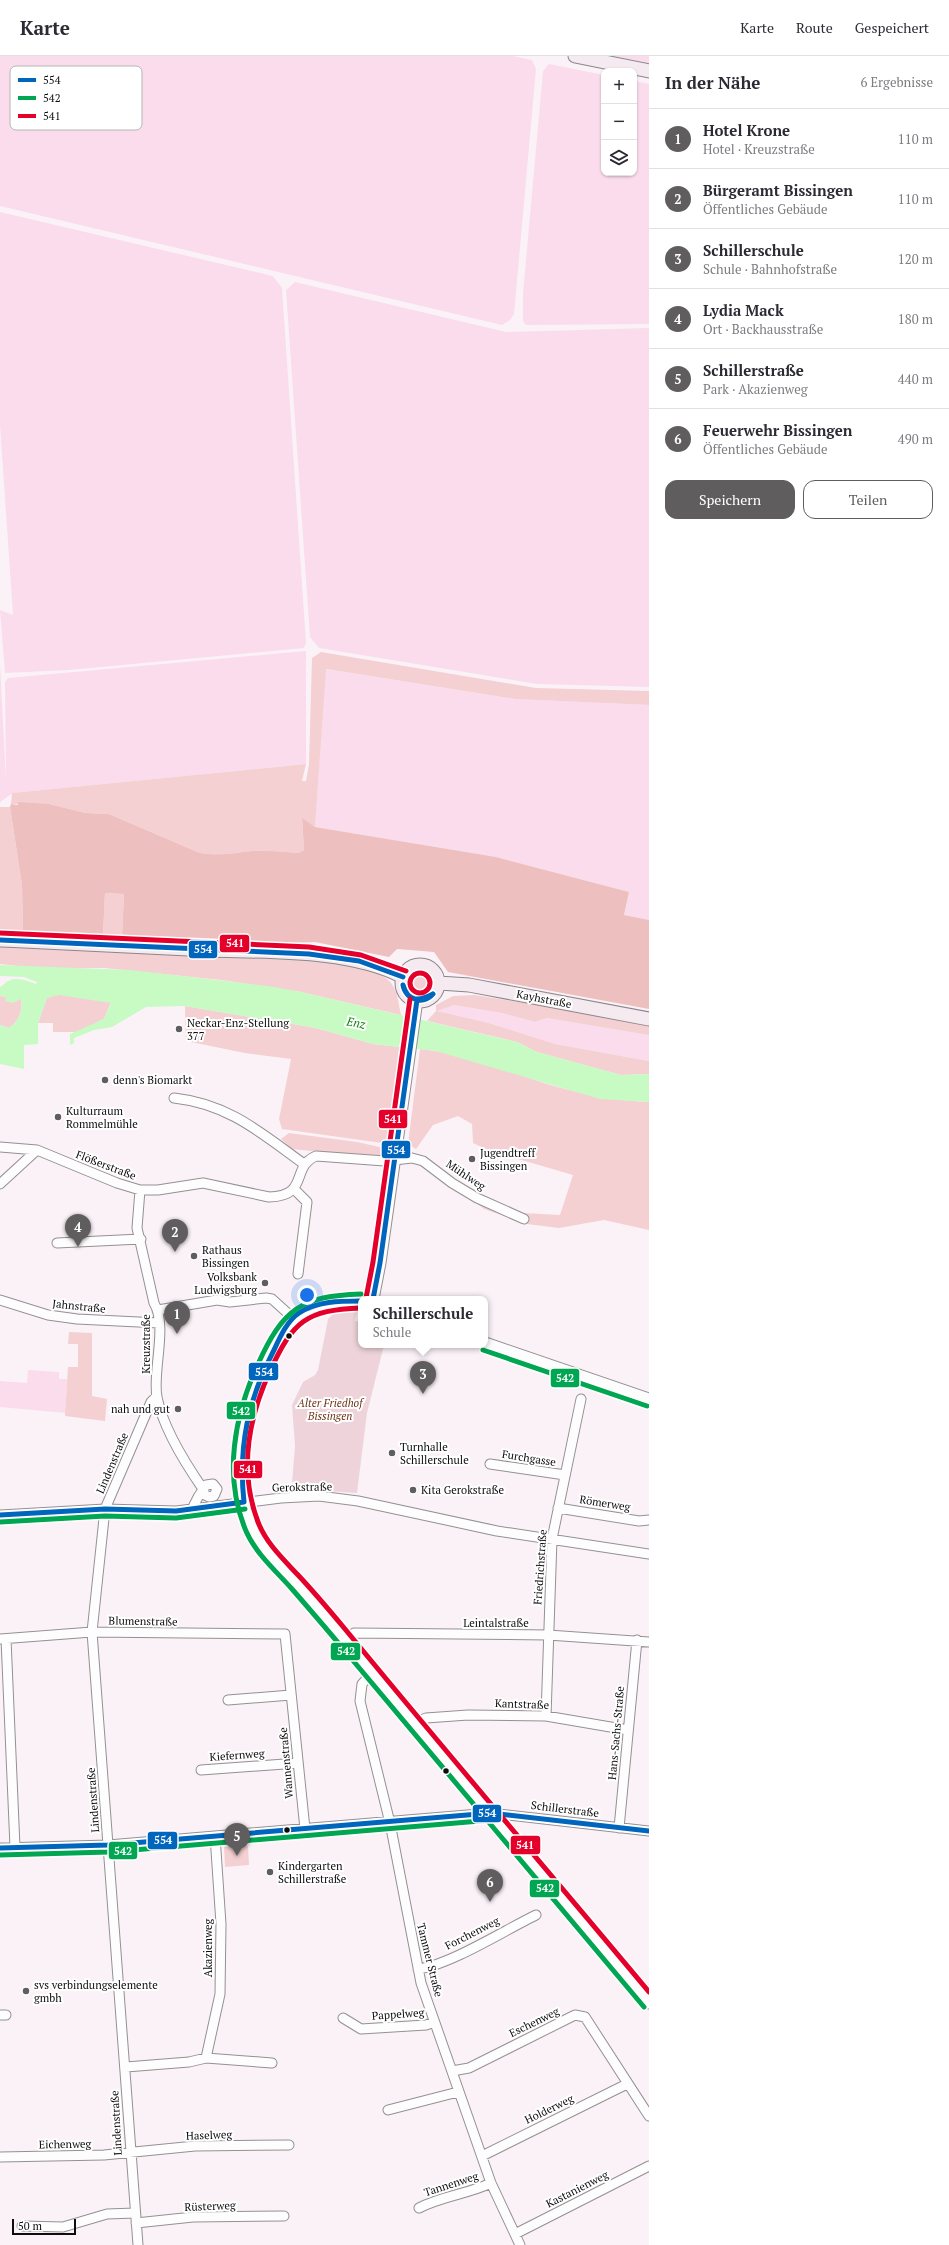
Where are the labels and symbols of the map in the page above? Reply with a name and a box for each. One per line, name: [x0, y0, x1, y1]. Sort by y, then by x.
legend: [10, 66, 142, 130]
text: 554: [43, 73, 61, 87]
text: 542: [43, 91, 61, 105]
text: 541: [43, 109, 61, 123]
line badge: 541: [219, 934, 250, 953]
text: 541: [226, 936, 244, 950]
line badge: 554: [188, 940, 218, 959]
text: 554: [194, 942, 213, 956]
street label: Kayhstraße: [515, 987, 573, 1011]
water label: Enz: [345, 1013, 367, 1032]
place label: Neckar-Enz-Stellung 377: [187, 1016, 289, 1043]
marker: Neckar-Enz-Stellung 377: [174, 1024, 184, 1034]
place label: denn's Biomarkt: [113, 1073, 192, 1087]
marker: denn's Biomarkt: [100, 1075, 110, 1085]
place label: Kulturraum Rommelmühle: [66, 1104, 138, 1131]
line badge: 541: [378, 1109, 408, 1129]
marker: Kulturraum Rommelmühle: [53, 1112, 63, 1122]
text: 541: [384, 1112, 402, 1126]
line badge: 554: [381, 1140, 411, 1159]
text: 554: [387, 1143, 406, 1157]
place label: Jugendtreff Bissingen: [480, 1146, 537, 1173]
street label: Flößerstraße: [74, 1147, 139, 1183]
marker: Jugendtreff Bissingen: [467, 1154, 477, 1164]
street label: Mühlweg: [444, 1157, 489, 1193]
pin: 4: [65, 1214, 91, 1247]
pin: 2: [162, 1219, 188, 1252]
place label: Rathaus Bissingen: [202, 1243, 250, 1270]
marker: Rathaus Bissingen: [189, 1251, 199, 1261]
place label: Volksbank Ludwigsburg: [194, 1270, 257, 1297]
marker: Volksbank Ludwigsburg: [260, 1278, 270, 1288]
your location: [297, 1285, 317, 1305]
street label: Jahnstraße: [52, 1296, 107, 1316]
pin: 1: [164, 1301, 190, 1334]
street label: Kreuzstraße: [139, 1314, 153, 1374]
unlabelled marker: [284, 1331, 294, 1341]
pin: 3: [410, 1361, 436, 1394]
line badge: 554: [248, 1362, 279, 1381]
text: 554: [255, 1365, 274, 1379]
line badge: 542: [550, 1368, 580, 1388]
text: 542: [556, 1371, 574, 1385]
park label: Alter Friedhof Bissingen: [297, 1396, 365, 1423]
line badge: 542: [226, 1401, 256, 1420]
place label: nah und gut: [111, 1402, 170, 1416]
marker: nah und gut: [173, 1404, 183, 1414]
text: 542: [232, 1404, 250, 1418]
street label: Lindenstraße: [93, 1430, 131, 1496]
place label: Turnhalle Schillerschule: [400, 1440, 469, 1467]
street label: Furchgasse: [501, 1447, 557, 1469]
marker: Turnhalle Schillerschule: [387, 1448, 397, 1458]
line badge: 541: [233, 1460, 263, 1479]
text: 541: [239, 1462, 257, 1476]
street label: Gerokstraße: [272, 1479, 333, 1495]
place label: Kita Gerokstraße: [421, 1483, 504, 1497]
marker: Kita Gerokstraße: [408, 1485, 418, 1495]
street label: Römerweg: [578, 1492, 632, 1514]
street label: Friedrichstraße: [530, 1528, 550, 1605]
street label: Blumenstraße: [108, 1613, 178, 1629]
street label: Leintalstraße: [463, 1616, 529, 1630]
line badge: 542: [330, 1642, 361, 1661]
text: 542: [337, 1644, 355, 1658]
street label: Hans-Sachs-Straße: [605, 1685, 627, 1781]
street label: Kantstraße: [495, 1696, 550, 1712]
street label: Wannenstraße: [276, 1726, 296, 1799]
street label: Kiefernweg: [209, 1746, 265, 1764]
unlabelled marker: [441, 1766, 451, 1776]
street label: Lindenstraße: [84, 1767, 102, 1833]
street label: Schillerstraße: [530, 1798, 600, 1820]
line badge: 554: [472, 1804, 502, 1823]
text: 554: [478, 1806, 497, 1820]
pin: 5: [224, 1823, 250, 1856]
unlabelled marker: [282, 1825, 292, 1835]
line badge: 554: [147, 1831, 178, 1850]
text: 554: [154, 1833, 173, 1847]
line badge: 541: [510, 1835, 541, 1855]
text: 541: [516, 1838, 534, 1852]
line badge: 542: [108, 1841, 138, 1860]
text: 542: [114, 1844, 132, 1858]
place label: Kindergarten Schillerstraße: [278, 1859, 347, 1886]
marker: Kindergarten Schillerstraße: [265, 1867, 275, 1877]
pin: 6: [477, 1869, 503, 1902]
line badge: 542: [529, 1879, 560, 1898]
text: 542: [536, 1881, 554, 1895]
street label: Forchenweg: [442, 1913, 502, 1953]
street label: Akazienweg: [201, 1918, 215, 1977]
street label: Tammer Straße: [414, 1922, 446, 1999]
place label: svs verbindungselemente gmbh: [34, 1978, 158, 2005]
marker: svs verbindungselemente gmbh: [21, 1986, 31, 1996]
street label: Eschenweg: [507, 2004, 562, 2040]
street label: Pappelweg: [371, 2005, 425, 2023]
street label: Lindenstraße: [107, 2090, 125, 2156]
street label: Holderweg: [522, 2091, 576, 2127]
street label: Haselweg: [186, 2127, 233, 2143]
street label: Eichenweg: [39, 2137, 92, 2151]
street label: Kastanienweg: [543, 2167, 611, 2211]
street label: Tannenweg: [422, 2169, 480, 2199]
street label: Rüsterweg: [184, 2198, 236, 2214]
scale bar: [12, 2217, 76, 2236]

